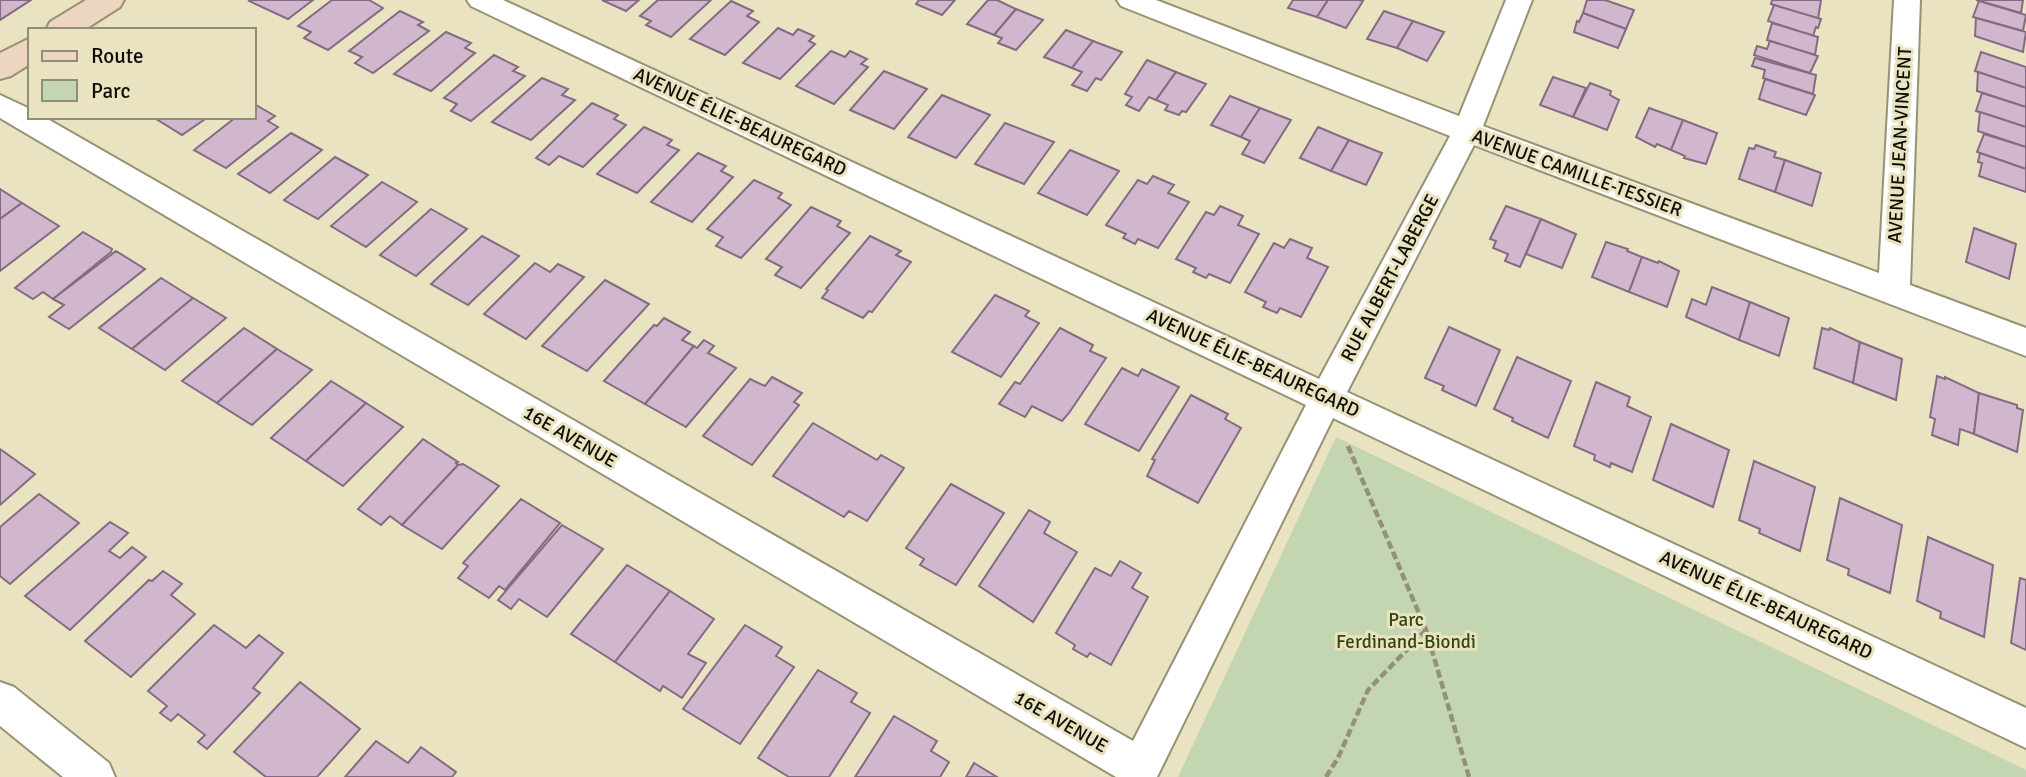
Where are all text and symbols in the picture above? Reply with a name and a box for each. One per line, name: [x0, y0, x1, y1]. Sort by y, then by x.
legend: [28, 28, 256, 119]
text: Route: [91, 43, 143, 69]
street label: AVENUE JEAN-VINCENT: [1883, 46, 1917, 244]
street label: AVENUE ÉLIE-BEAUREGARD: [630, 62, 850, 182]
text: Parc: [91, 78, 130, 104]
street label: AVENUE CAMILLE-TESSIER: [1469, 124, 1685, 222]
street label: RUE ALBERT-LABERGE: [1336, 190, 1444, 366]
street label: AVENUE ÉLIE-BEAUREGARD: [1143, 303, 1363, 423]
street label: 16E AVENUE: [519, 401, 621, 473]
street label: AVENUE ÉLIE-BEAUREGARD: [1656, 545, 1876, 665]
park label: Parc Ferdinand-Biondi: [1336, 608, 1476, 654]
street label: 16E AVENUE: [1010, 686, 1112, 758]

